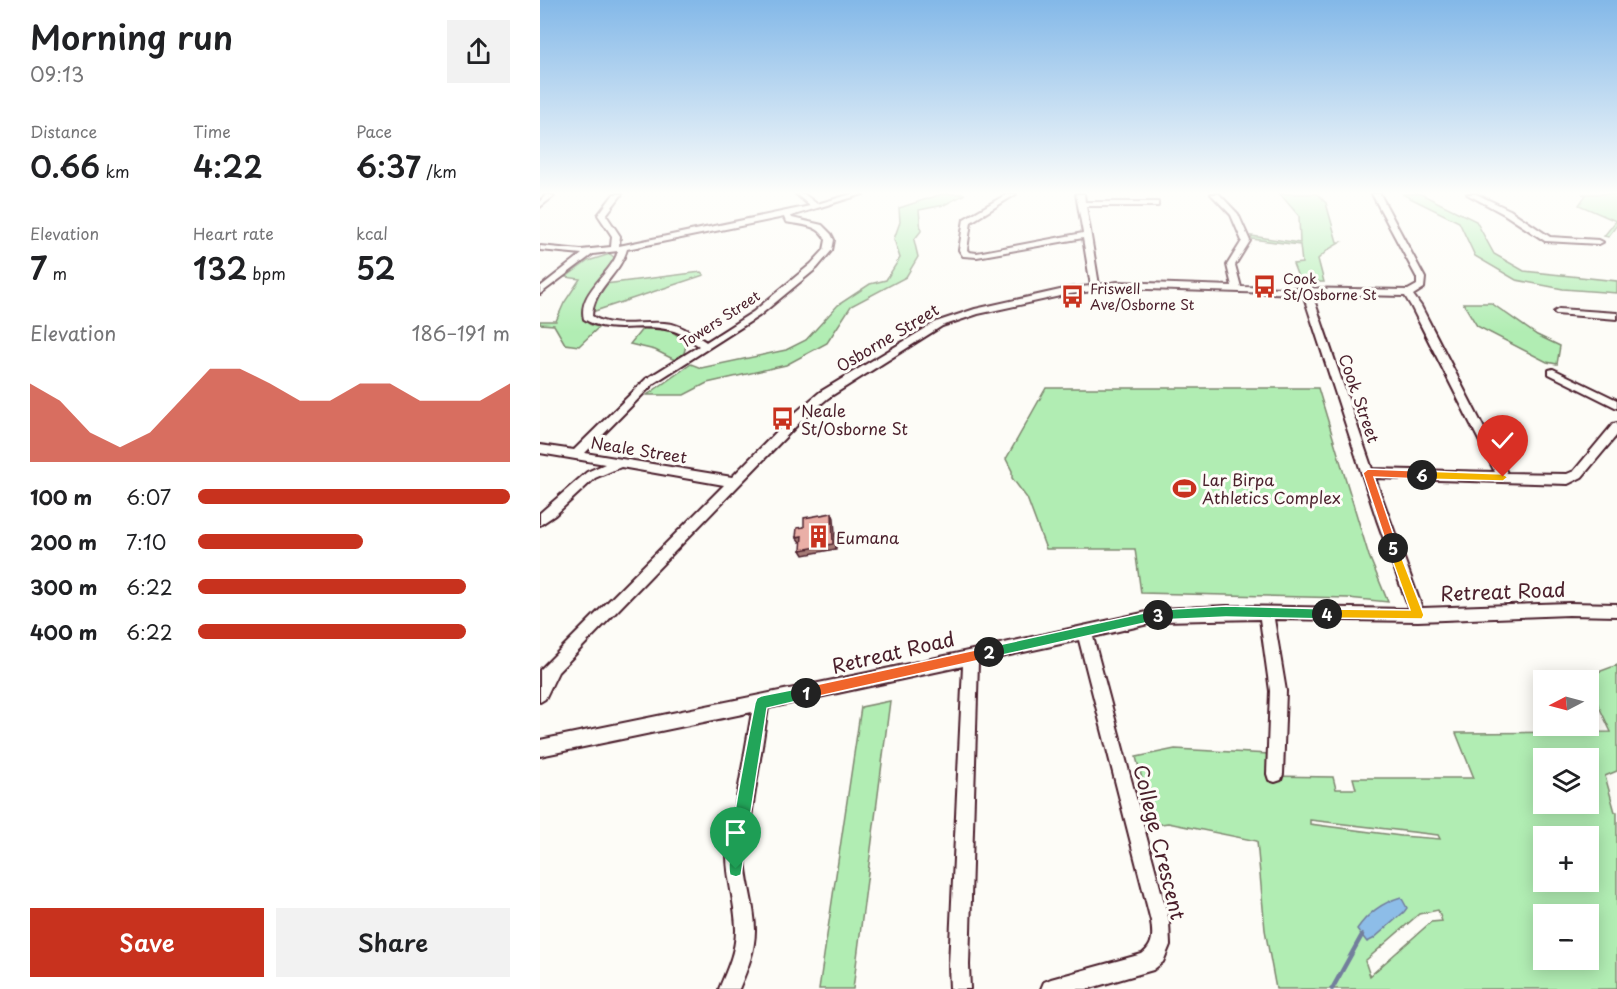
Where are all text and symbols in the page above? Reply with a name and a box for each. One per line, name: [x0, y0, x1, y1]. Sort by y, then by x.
text: Morning run: [30, 11, 233, 61]
button: share: [447, 20, 510, 83]
text: 09:13: [30, 59, 84, 89]
text: Distance: [30, 119, 97, 143]
text: Time: [193, 119, 231, 143]
text: Pace: [356, 119, 392, 143]
text: 0.66: [30, 143, 100, 188]
text: 4:22: [193, 143, 263, 188]
text: 6:37: [356, 143, 421, 188]
text: km: [100, 159, 130, 183]
text: /km: [421, 159, 457, 183]
text: Elevation: [30, 221, 99, 245]
text: Heart rate: [193, 221, 274, 245]
text: kcal: [356, 221, 388, 245]
text: 7: [30, 245, 47, 290]
text: 132: [193, 245, 247, 290]
text: 52: [356, 245, 395, 290]
text: m: [47, 261, 67, 285]
text: bpm: [247, 261, 286, 285]
place label: Cook St/Osborne St: [1283, 268, 1377, 305]
bus stop icon: Cook St/Osborne St: [1252, 273, 1278, 299]
place label: Friswell Ave/Osborne St: [1090, 278, 1195, 315]
bus stop icon: Friswell Ave/Osborne St: [1059, 283, 1085, 309]
street label: Towers Street: [676, 285, 764, 353]
street label: Osborne Street: [831, 297, 943, 377]
text: Elevation: [30, 318, 116, 348]
text: 186–191 m: [411, 318, 510, 348]
street label: Cook Street: [1334, 350, 1387, 446]
place label: Neale St/Osborne St: [801, 398, 908, 440]
bus stop icon: Neale St/Osborne St: [770, 406, 796, 432]
pin: [1477, 415, 1528, 477]
icon: check: [1486, 424, 1519, 457]
street label: Neale Street: [589, 430, 689, 469]
pin: 6: [1407, 460, 1437, 490]
text: 6: [1416, 463, 1428, 487]
place label: Lar Birpa Athletics Complex: [1202, 467, 1341, 509]
sports icon: Lar Birpa Athletics Complex: [1171, 475, 1197, 501]
text: 100 m: [30, 482, 92, 512]
text: 6:07: [126, 482, 171, 512]
building icon: Eumana: [805, 524, 831, 550]
place label: Eumana: [836, 525, 899, 549]
text: 200 m: [30, 527, 97, 557]
text: 7:10: [126, 527, 166, 557]
pin: 5: [1378, 533, 1408, 563]
text: 5: [1388, 536, 1398, 560]
text: 300 m: [30, 572, 98, 602]
text: 6:22: [126, 572, 173, 602]
street label: Retreat Road: [1440, 574, 1566, 608]
pin: 4: [1312, 599, 1342, 629]
pin: 3: [1143, 600, 1173, 630]
text: 4: [1322, 602, 1332, 626]
text: 3: [1153, 603, 1163, 627]
text: 400 m: [30, 617, 98, 647]
text: 6:22: [126, 617, 173, 647]
street label: Retreat Road: [829, 623, 957, 681]
pin: 2: [974, 637, 1004, 667]
text: 2: [983, 640, 995, 664]
north arrow: [1533, 670, 1599, 736]
map controls: [1533, 670, 1599, 970]
pin: 1: [791, 678, 821, 708]
text: 1: [802, 681, 810, 705]
button: layers: [1533, 748, 1599, 814]
street label: College Crescent: [1126, 761, 1194, 923]
pin: [710, 807, 761, 869]
icon: arrive: [719, 816, 752, 849]
button: +: [1533, 826, 1599, 892]
button: −: [1533, 904, 1599, 970]
button: Save: [30, 908, 264, 977]
button: Share: [276, 908, 510, 977]

